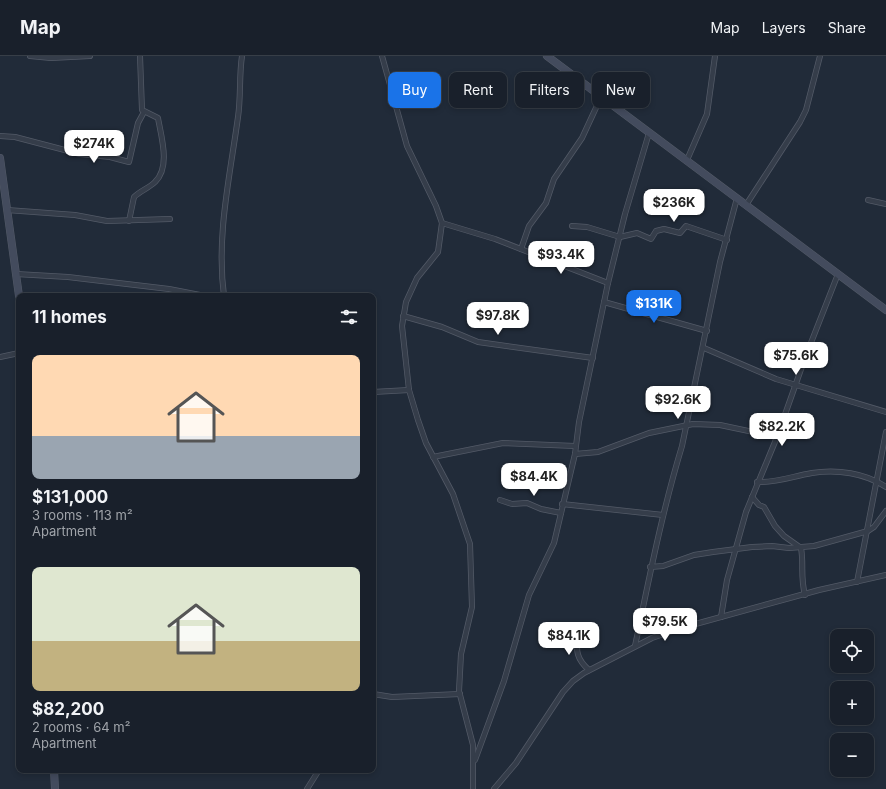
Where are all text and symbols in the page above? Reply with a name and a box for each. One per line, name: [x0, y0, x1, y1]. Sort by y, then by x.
text: Map: [20, 16, 61, 39]
text: Map: [711, 19, 740, 36]
text: Layers: [762, 19, 806, 36]
text: Share: [828, 19, 866, 36]
chip: Buy: [388, 72, 441, 108]
chip: Rent: [449, 72, 507, 108]
chip: Filters: [515, 72, 584, 108]
chip: New: [592, 72, 650, 108]
pin: $274K: [66, 130, 122, 164]
text: $274K: [73, 135, 115, 151]
pin: $236K: [646, 189, 702, 223]
text: $236K: [653, 194, 695, 210]
pin: $93.4K: [528, 241, 594, 275]
text: $93.4K: [537, 246, 585, 262]
pin: $131K: [626, 290, 682, 324]
text: $131K: [635, 295, 673, 311]
pin: $97.8K: [465, 302, 531, 336]
icon: filters: [338, 306, 360, 328]
text: 11 homes: [32, 307, 107, 327]
text: $97.8K: [476, 307, 520, 323]
pin: $75.6K: [763, 342, 829, 376]
text: $75.6K: [773, 347, 819, 363]
icon: home: [160, 381, 232, 453]
pin: $92.6K: [645, 386, 711, 420]
text: $92.6K: [655, 391, 701, 407]
pin: $82.2K: [749, 413, 815, 447]
text: $82.2K: [758, 418, 806, 434]
pin: $84.4K: [501, 463, 567, 497]
text: $84.4K: [510, 468, 558, 484]
text: $131,000: [32, 487, 108, 507]
text: 3 rooms · 113 m²: [32, 507, 133, 523]
text: Apartment: [32, 523, 97, 539]
icon: home: [160, 593, 232, 665]
pin: $79.5K: [632, 608, 698, 642]
text: $79.5K: [642, 613, 688, 629]
pin: $84.1K: [536, 622, 602, 656]
text: $84.1K: [547, 627, 591, 643]
map controls: [830, 629, 874, 777]
button: locate: [830, 629, 874, 673]
button: +: [830, 681, 874, 725]
text: $82,200: [32, 699, 104, 719]
text: 2 rooms · 64 m²: [32, 719, 130, 735]
button: −: [830, 733, 874, 777]
text: Apartment: [32, 735, 97, 751]

